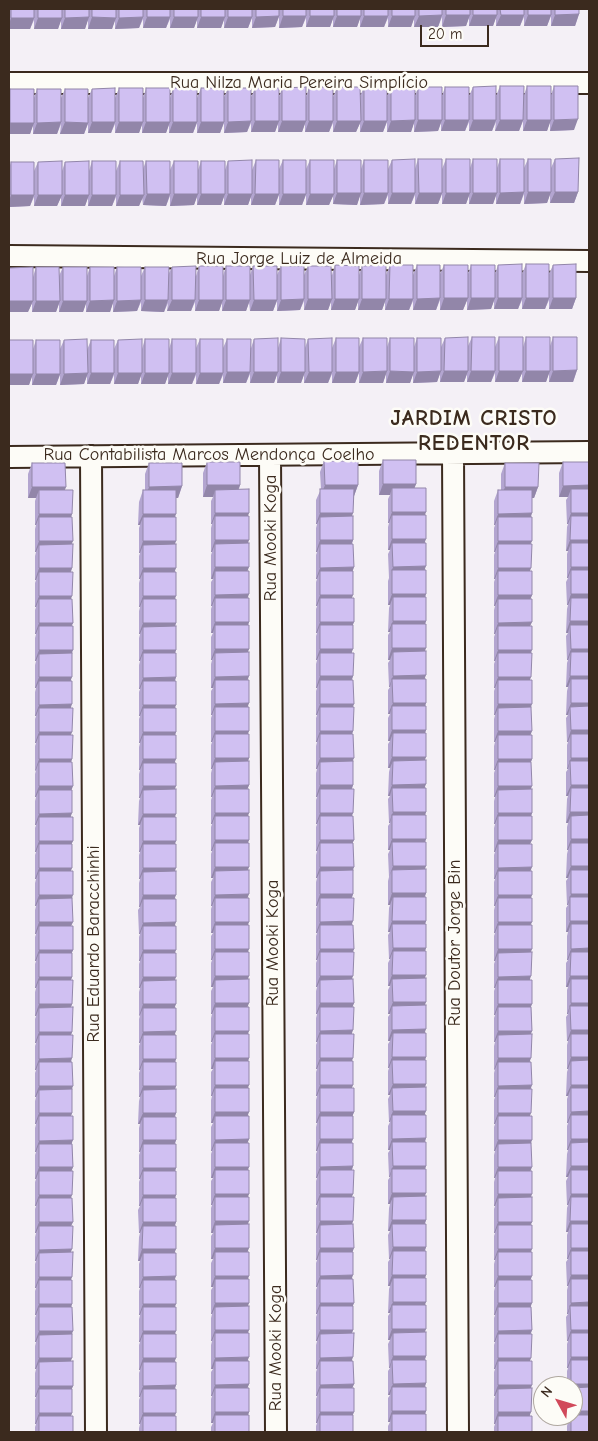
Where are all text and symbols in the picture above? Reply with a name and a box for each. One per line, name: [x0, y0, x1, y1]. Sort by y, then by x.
scale bar: [423, 15, 492, 47]
text: 20 m: [428, 25, 462, 43]
street label: Rua Nilza Maria Pereira Simplício: [170, 72, 428, 94]
street label: Rua Jorge Luiz de Almeida: [196, 248, 402, 270]
district label: JARDIM CRISTO REDENTOR: [389, 406, 559, 458]
street label: Rua Contabilista Marcos Mendonça Coelho: [43, 444, 375, 466]
street label: Rua Mooki Koga: [260, 475, 282, 601]
street label: Rua Eduardo Baracchinhi: [83, 845, 105, 1043]
street label: Rua Doutor Jorge Bin: [444, 860, 466, 1026]
street label: Rua Mooki Koga: [262, 880, 284, 1006]
street label: Rua Mooki Koga: [265, 1285, 287, 1411]
north arrow: [533, 1376, 583, 1426]
text: N: [537, 1383, 556, 1401]

